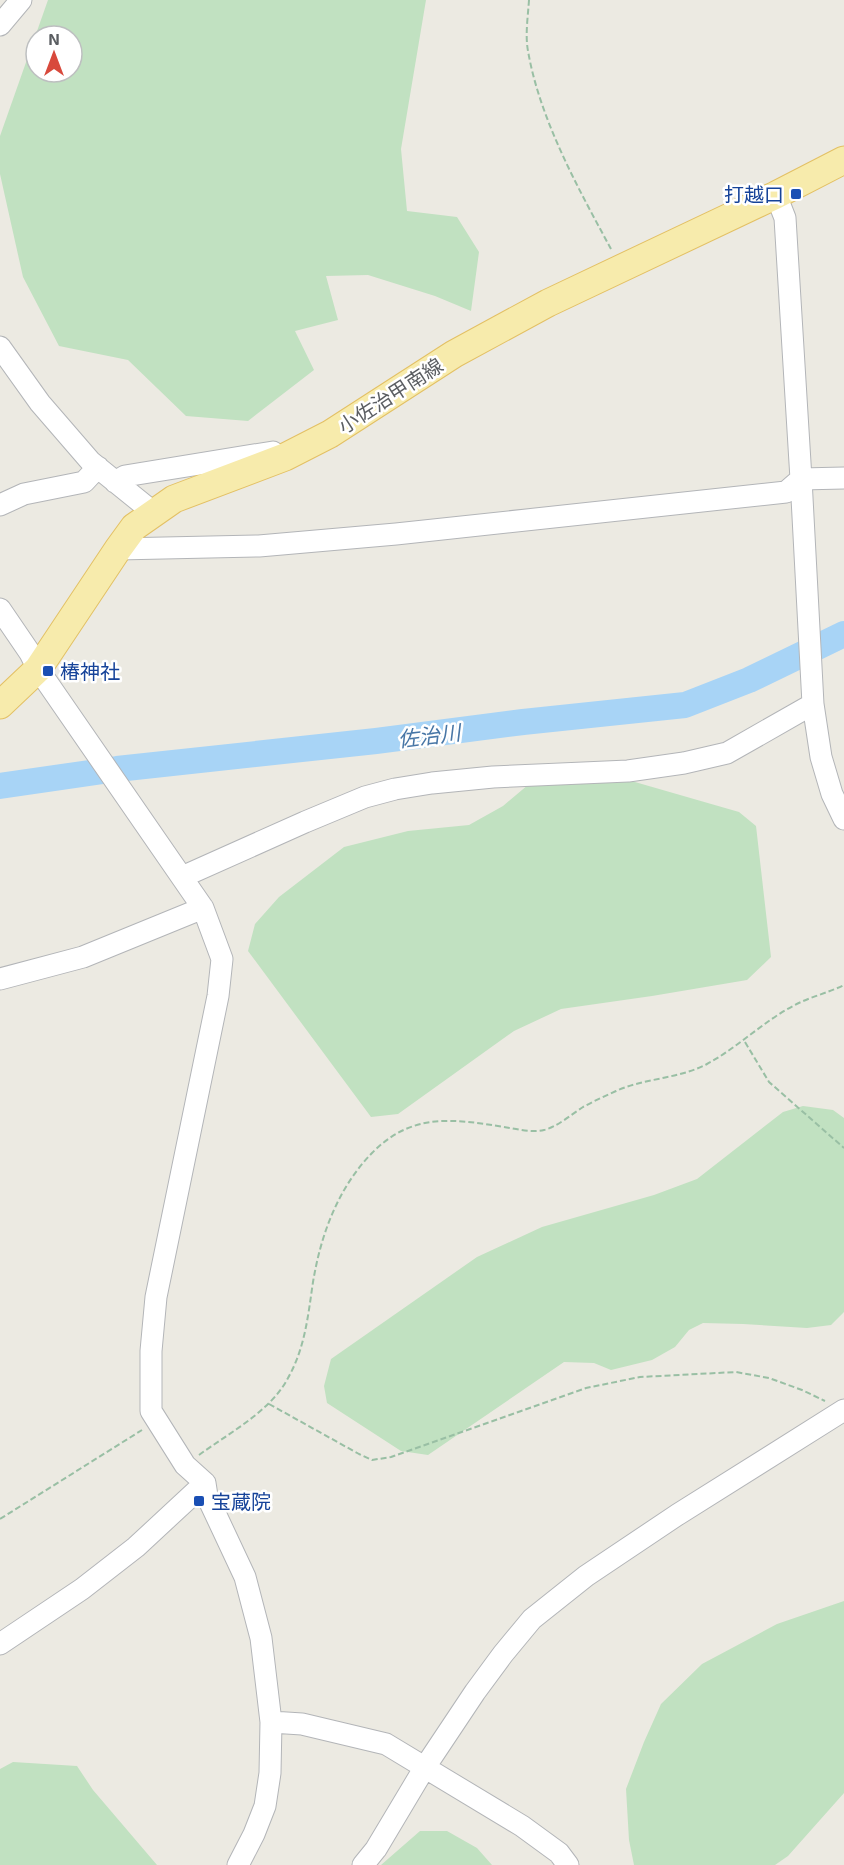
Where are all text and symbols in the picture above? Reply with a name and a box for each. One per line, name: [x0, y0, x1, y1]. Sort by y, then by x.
north arrow: [24, 24, 84, 84]
text: N: [48, 29, 60, 48]
place label: 打越口: [724, 182, 784, 206]
marker: 打越口: [789, 187, 803, 201]
street label: 小佐治甲南線: [333, 352, 447, 438]
place label: 椿神社: [60, 659, 120, 683]
marker: 椿神社: [41, 664, 55, 678]
water label: 佐治川: [396, 719, 464, 751]
place label: 宝蔵院: [211, 1489, 271, 1513]
marker: 宝蔵院: [192, 1494, 206, 1508]

